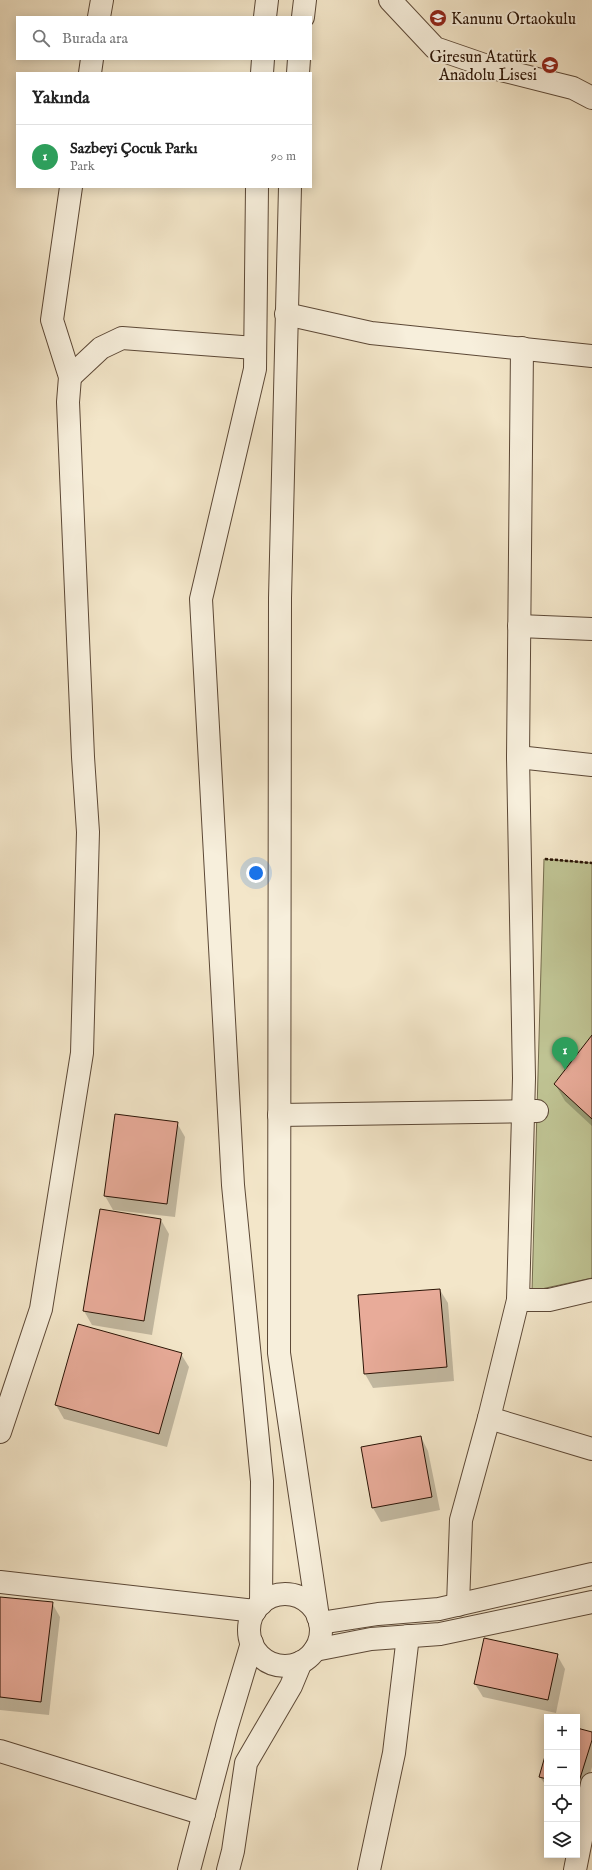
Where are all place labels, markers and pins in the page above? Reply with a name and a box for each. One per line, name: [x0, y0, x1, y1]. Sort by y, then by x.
school or university icon: Kanunu Ortaokulu: [428, 8, 448, 28]
place label: Kanunu Ortaokulu: [451, 10, 576, 30]
place label: Giresun Atatürk Anadolu Lisesi: [429, 48, 537, 86]
school or university icon: Giresun Atatürk Anadolu Lisesi: [540, 55, 560, 75]
pin: 1: [552, 1037, 578, 1070]

